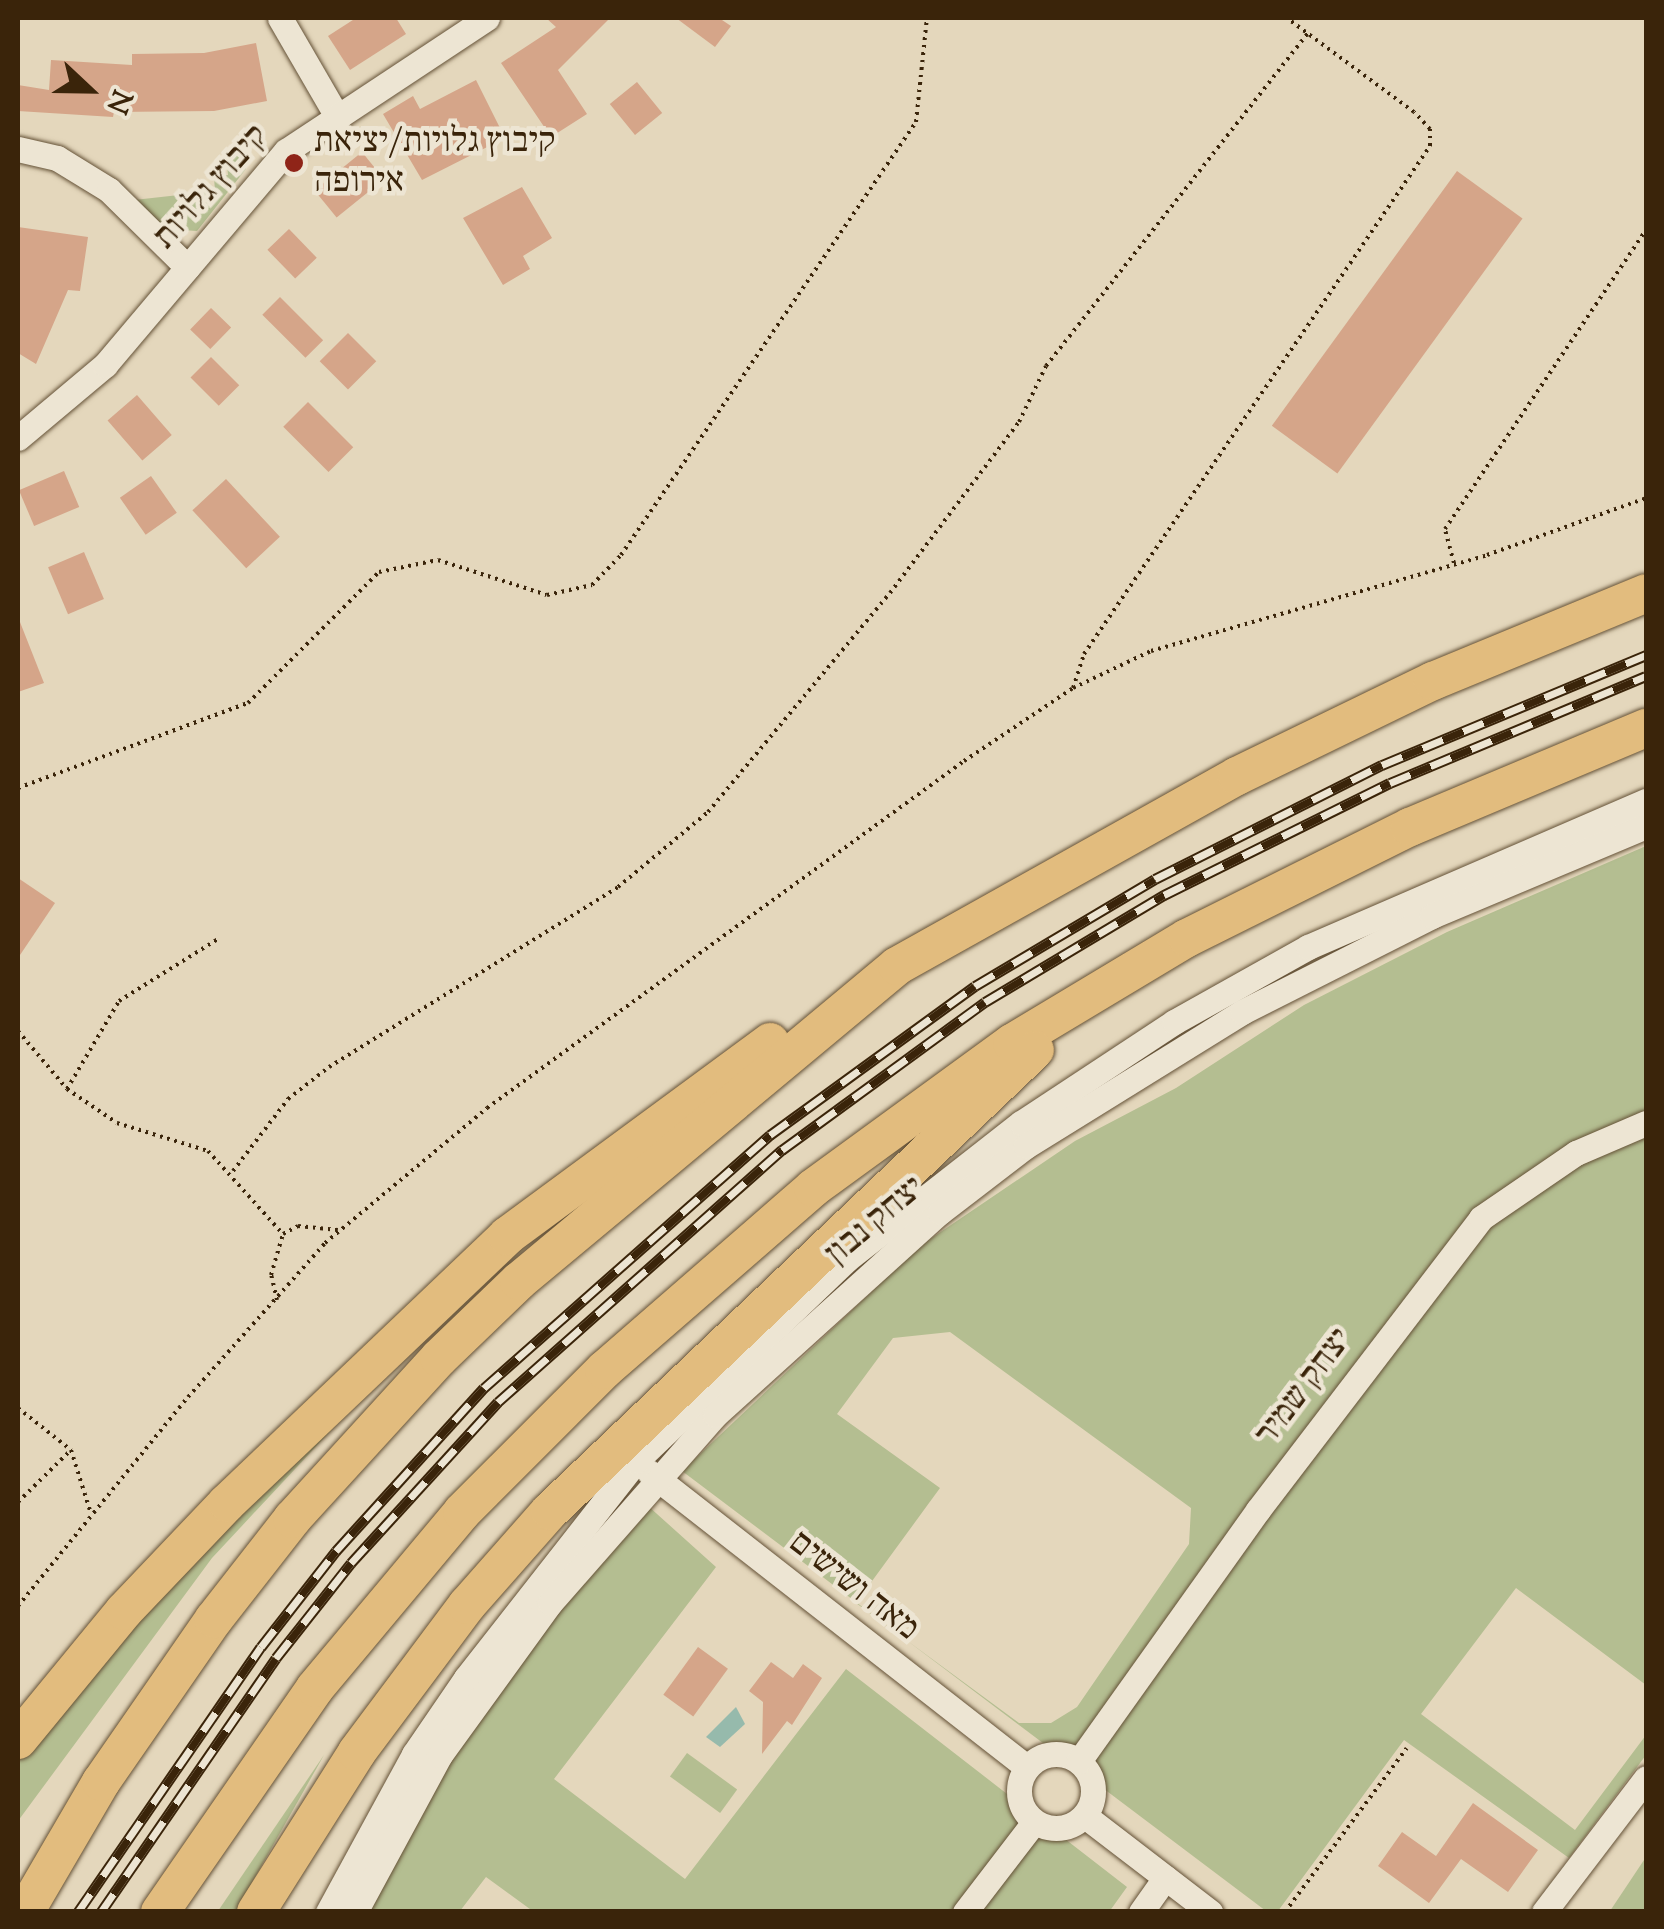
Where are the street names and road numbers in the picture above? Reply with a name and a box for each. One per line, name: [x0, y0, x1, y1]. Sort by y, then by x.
street label: קיבוץ גלויות: [145, 117, 279, 259]
street label: יצחק נבון: [818, 1168, 934, 1276]
street label: יצחק שמיר: [1247, 1321, 1363, 1455]
street label: מאה ושישים: [779, 1523, 927, 1651]

